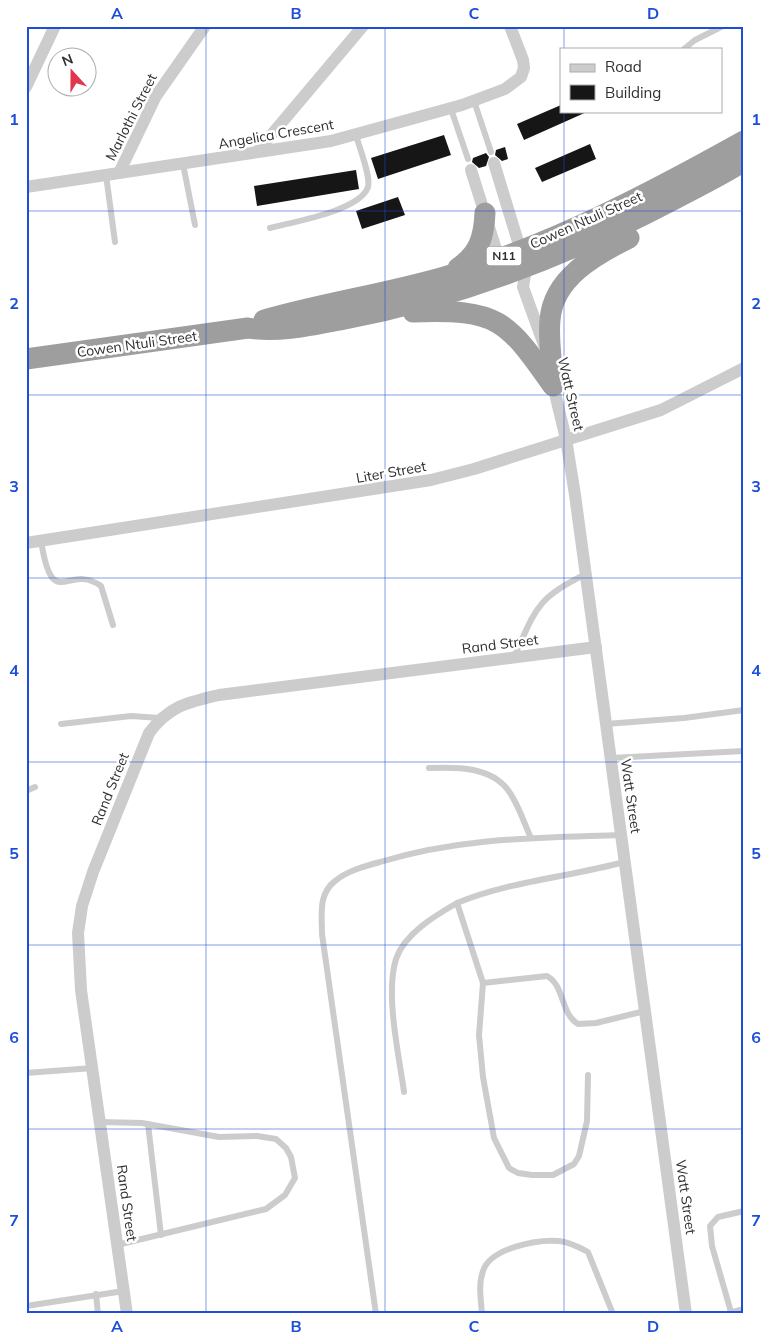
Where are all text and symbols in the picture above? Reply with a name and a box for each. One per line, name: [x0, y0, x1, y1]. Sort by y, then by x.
text: A: [111, 3, 123, 23]
text: B: [290, 3, 302, 23]
text: C: [469, 3, 480, 23]
text: D: [647, 3, 659, 23]
north arrow: [48, 48, 98, 98]
legend: [560, 48, 722, 112]
text: N: [59, 50, 76, 70]
text: Road: [605, 57, 642, 76]
street label: Marlothi Street: [101, 70, 161, 164]
text: Building: [605, 83, 661, 102]
text: 1: [9, 109, 19, 129]
text: 1: [751, 109, 761, 129]
street label: Angelica Crescent: [217, 115, 335, 153]
street label: Cowen Ntuli Street: [527, 187, 645, 253]
road number: N11: [486, 247, 522, 266]
text: 2: [9, 293, 19, 313]
text: 2: [751, 293, 761, 313]
street label: Cowen Ntuli Street: [76, 327, 198, 361]
street label: Watt Street: [554, 355, 588, 433]
street label: Liter Street: [355, 457, 428, 487]
text: 3: [9, 476, 19, 496]
text: 3: [751, 476, 761, 496]
street label: Rand Street: [461, 630, 539, 658]
text: 4: [9, 660, 19, 680]
text: 4: [751, 660, 761, 680]
street label: Rand Street: [87, 750, 133, 828]
street label: Watt Street: [617, 758, 645, 835]
text: 5: [9, 843, 19, 863]
text: 5: [751, 843, 761, 863]
text: 6: [9, 1027, 19, 1047]
text: 6: [751, 1027, 761, 1047]
street label: Watt Street: [672, 1159, 700, 1236]
street label: Rand Street: [113, 1164, 141, 1242]
text: 7: [9, 1210, 19, 1230]
text: 7: [751, 1210, 761, 1230]
text: A: [111, 1316, 123, 1336]
text: B: [290, 1316, 302, 1336]
text: C: [469, 1316, 480, 1336]
text: D: [647, 1316, 659, 1336]

